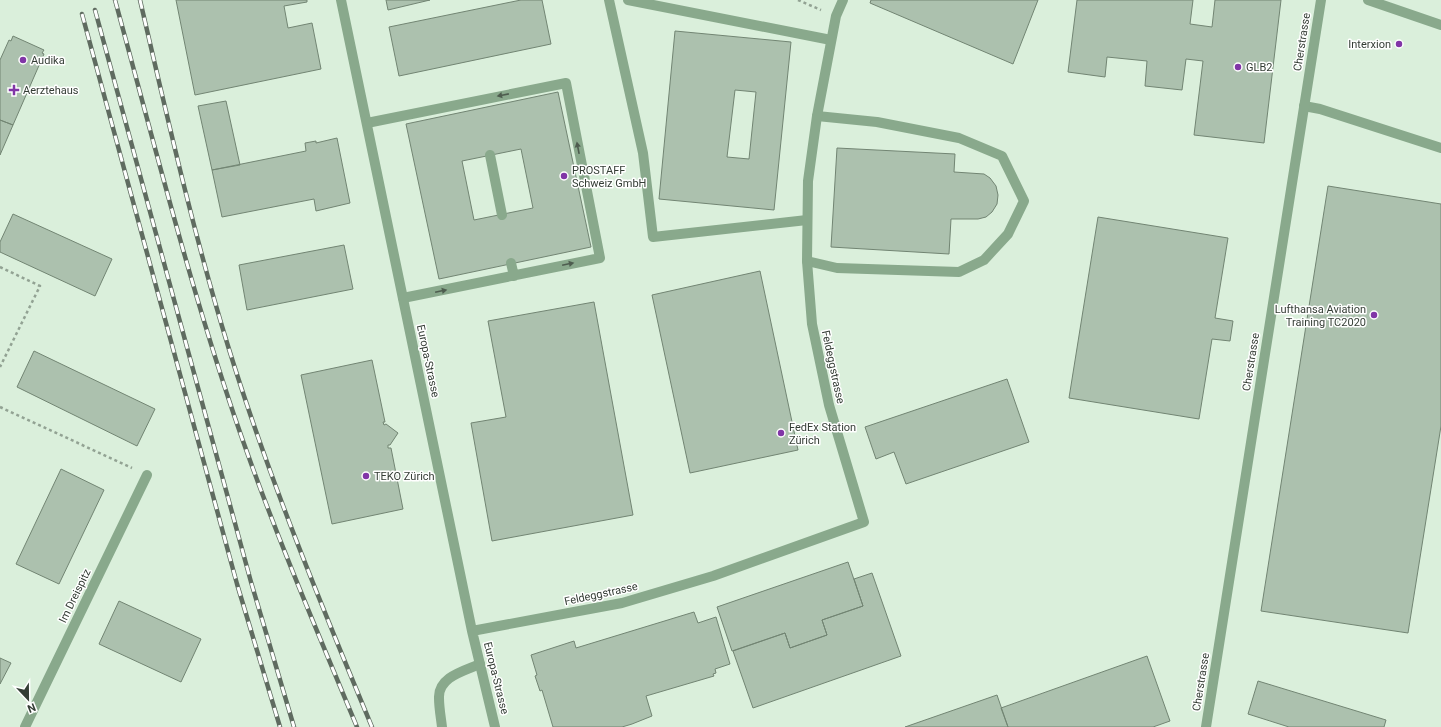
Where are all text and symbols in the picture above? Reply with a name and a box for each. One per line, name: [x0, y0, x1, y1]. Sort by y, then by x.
street label: Cherstrasse: [1291, 12, 1313, 72]
place label: Interxion: [1348, 38, 1391, 51]
marker: Interxion: [1394, 39, 1404, 49]
place label: Audika: [31, 54, 65, 67]
marker: Audika: [18, 55, 28, 65]
place label: GLB2: [1246, 61, 1272, 74]
marker: GLB2: [1233, 62, 1243, 72]
marker: Aerztehaus: [8, 84, 20, 96]
place label: Aerztehaus: [23, 84, 79, 97]
one-way arrow: [497, 93, 509, 99]
one-way arrow: [575, 142, 581, 154]
place label: PROSTAFF Schweiz GmbH: [572, 164, 646, 190]
marker: PROSTAFF Schweiz GmbH: [559, 171, 569, 181]
one-way arrow: [562, 261, 575, 267]
one-way arrow: [435, 287, 447, 293]
place label: Lufthansa Aviation Training TC2020: [1275, 303, 1366, 329]
marker: Lufthansa Aviation Training TC2020: [1369, 310, 1379, 320]
street label: Europa-Strasse: [414, 323, 442, 399]
street label: Feldeggstrasse: [819, 329, 847, 405]
street label: Cherstrasse: [1240, 332, 1262, 392]
place label: FedEx Station Zürich: [789, 421, 856, 447]
marker: FedEx Station Zürich: [776, 428, 786, 438]
place label: TEKO Zürich: [374, 470, 435, 483]
marker: TEKO Zürich: [361, 471, 371, 481]
street label: Im Dreispitz: [56, 566, 94, 625]
street label: Feldeggstrasse: [563, 580, 639, 608]
street label: Europa-Strasse: [481, 640, 511, 716]
street label: Cherstrasse: [1190, 652, 1212, 712]
north arrow: [8, 679, 48, 719]
text: N: [25, 700, 38, 715]

